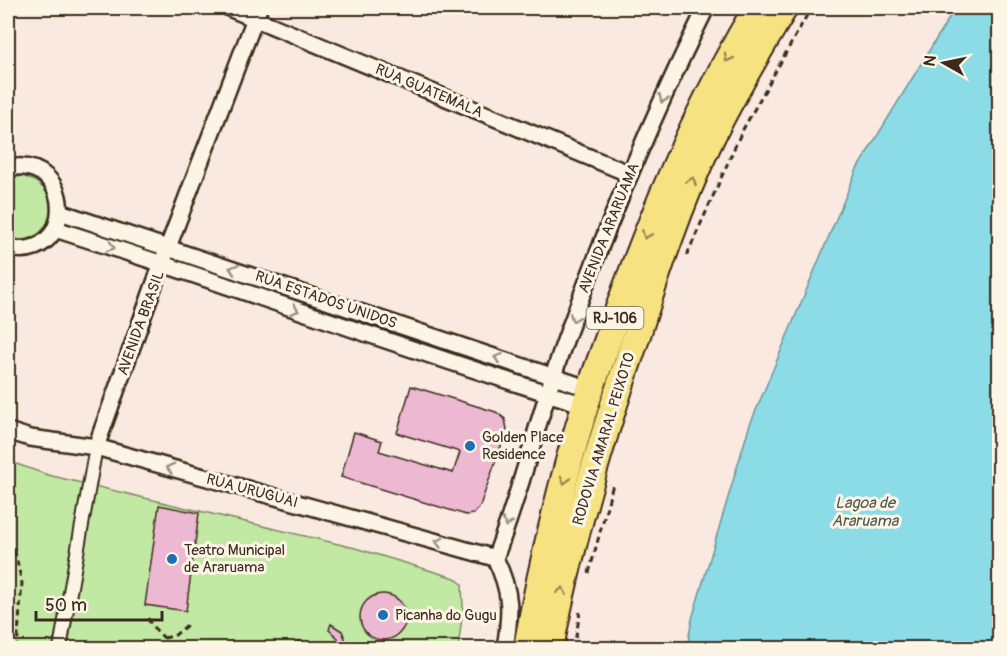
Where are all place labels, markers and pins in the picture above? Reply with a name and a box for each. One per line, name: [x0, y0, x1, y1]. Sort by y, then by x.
place label: Golden Place Residence: [482, 428, 564, 464]
marker: Golden Place Residence: [463, 439, 477, 453]
place label: Teatro Municipal de Araruama: [184, 541, 285, 577]
marker: Teatro Municipal de Araruama: [165, 552, 179, 566]
place label: Picanha do Gugu: [395, 606, 497, 625]
marker: Picanha do Gugu: [376, 608, 390, 622]

